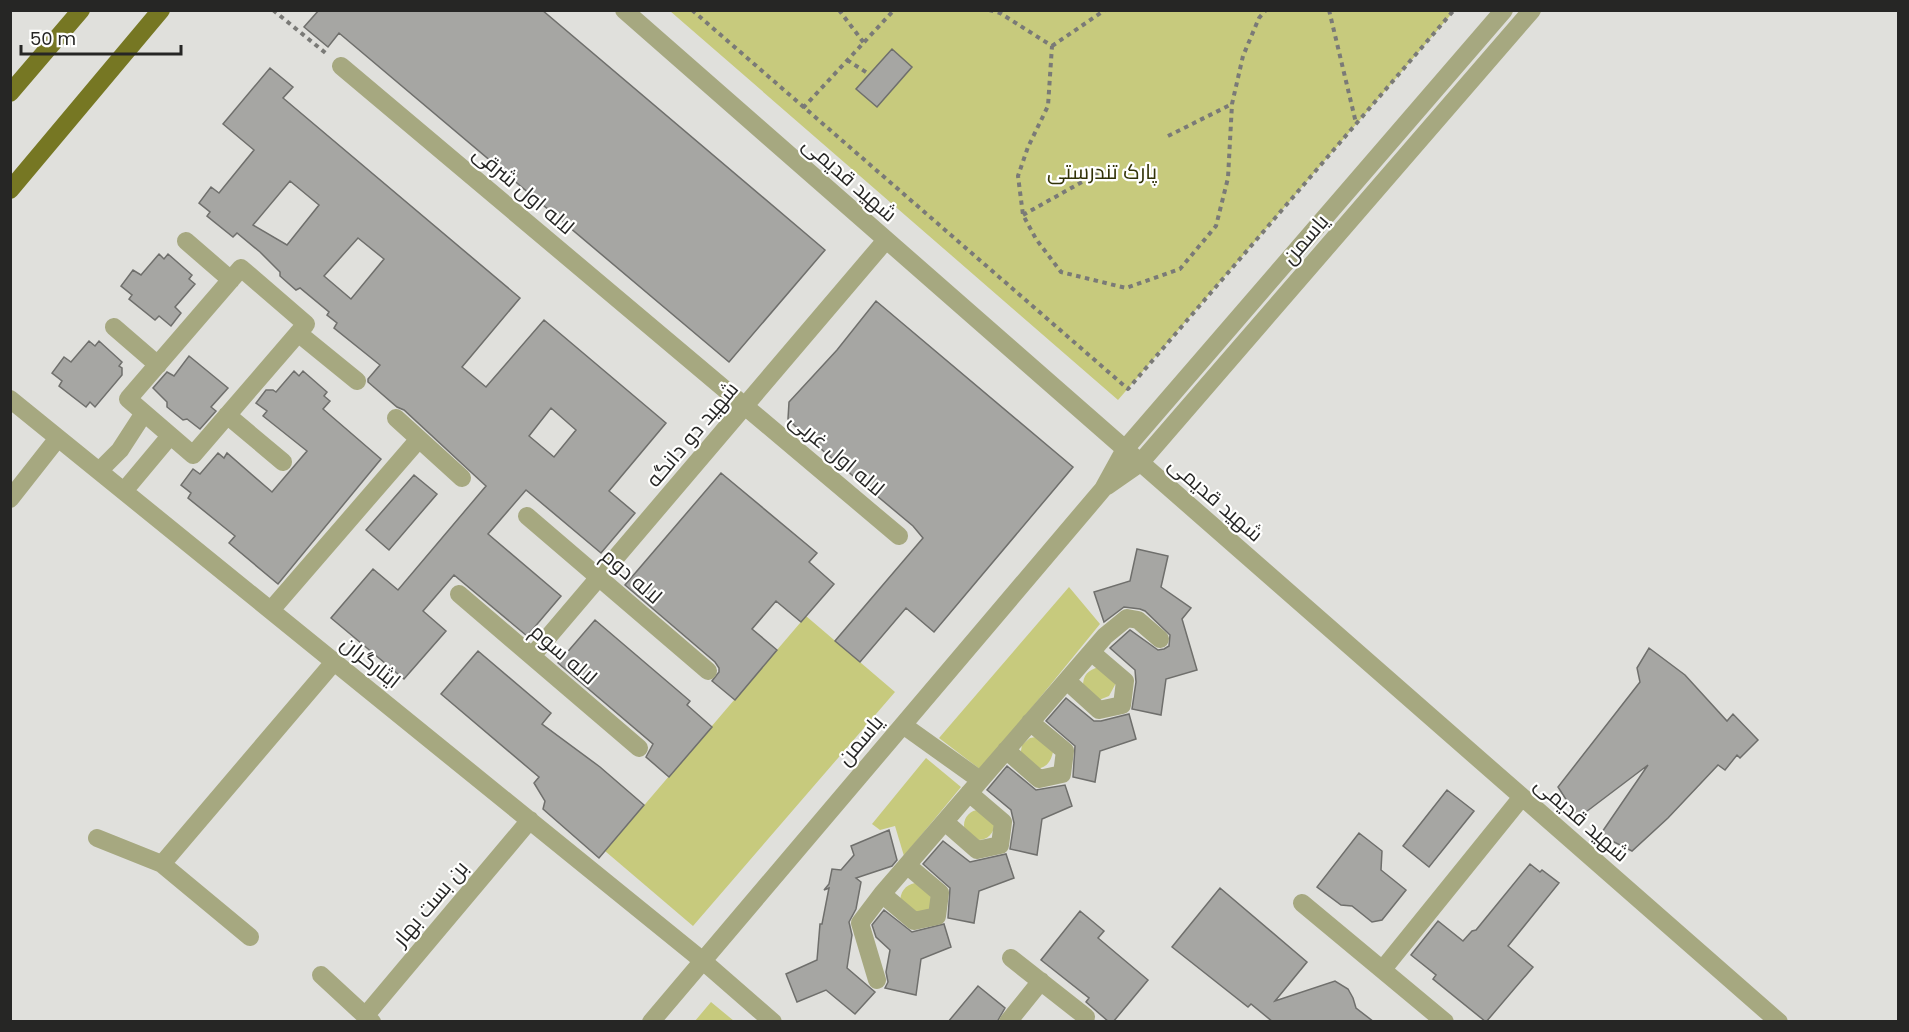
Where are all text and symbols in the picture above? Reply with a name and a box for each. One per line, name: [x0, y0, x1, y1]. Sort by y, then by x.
scale bar: [21, 18, 182, 56]
text: 50 m: [30, 26, 76, 51]
street label: شهید قدیمی: [796, 130, 904, 228]
street label: لاله اول شرقی: [467, 139, 581, 241]
park label: پارک تندرستی: [1047, 157, 1157, 186]
street label: یاسمن: [1275, 207, 1335, 270]
street label: شهید دو دانگه: [639, 375, 745, 493]
street label: لاله اول غربی: [783, 405, 891, 503]
street label: شهید قدیمی: [1162, 450, 1270, 548]
street label: لاله دوم: [595, 542, 669, 610]
street label: لاله سوم: [524, 617, 604, 691]
street label: ایثارگران: [335, 629, 407, 695]
street label: یاسمن: [830, 708, 890, 772]
street label: شهید قدیمی: [1528, 770, 1636, 868]
street label: بن بست بهار: [385, 854, 474, 953]

